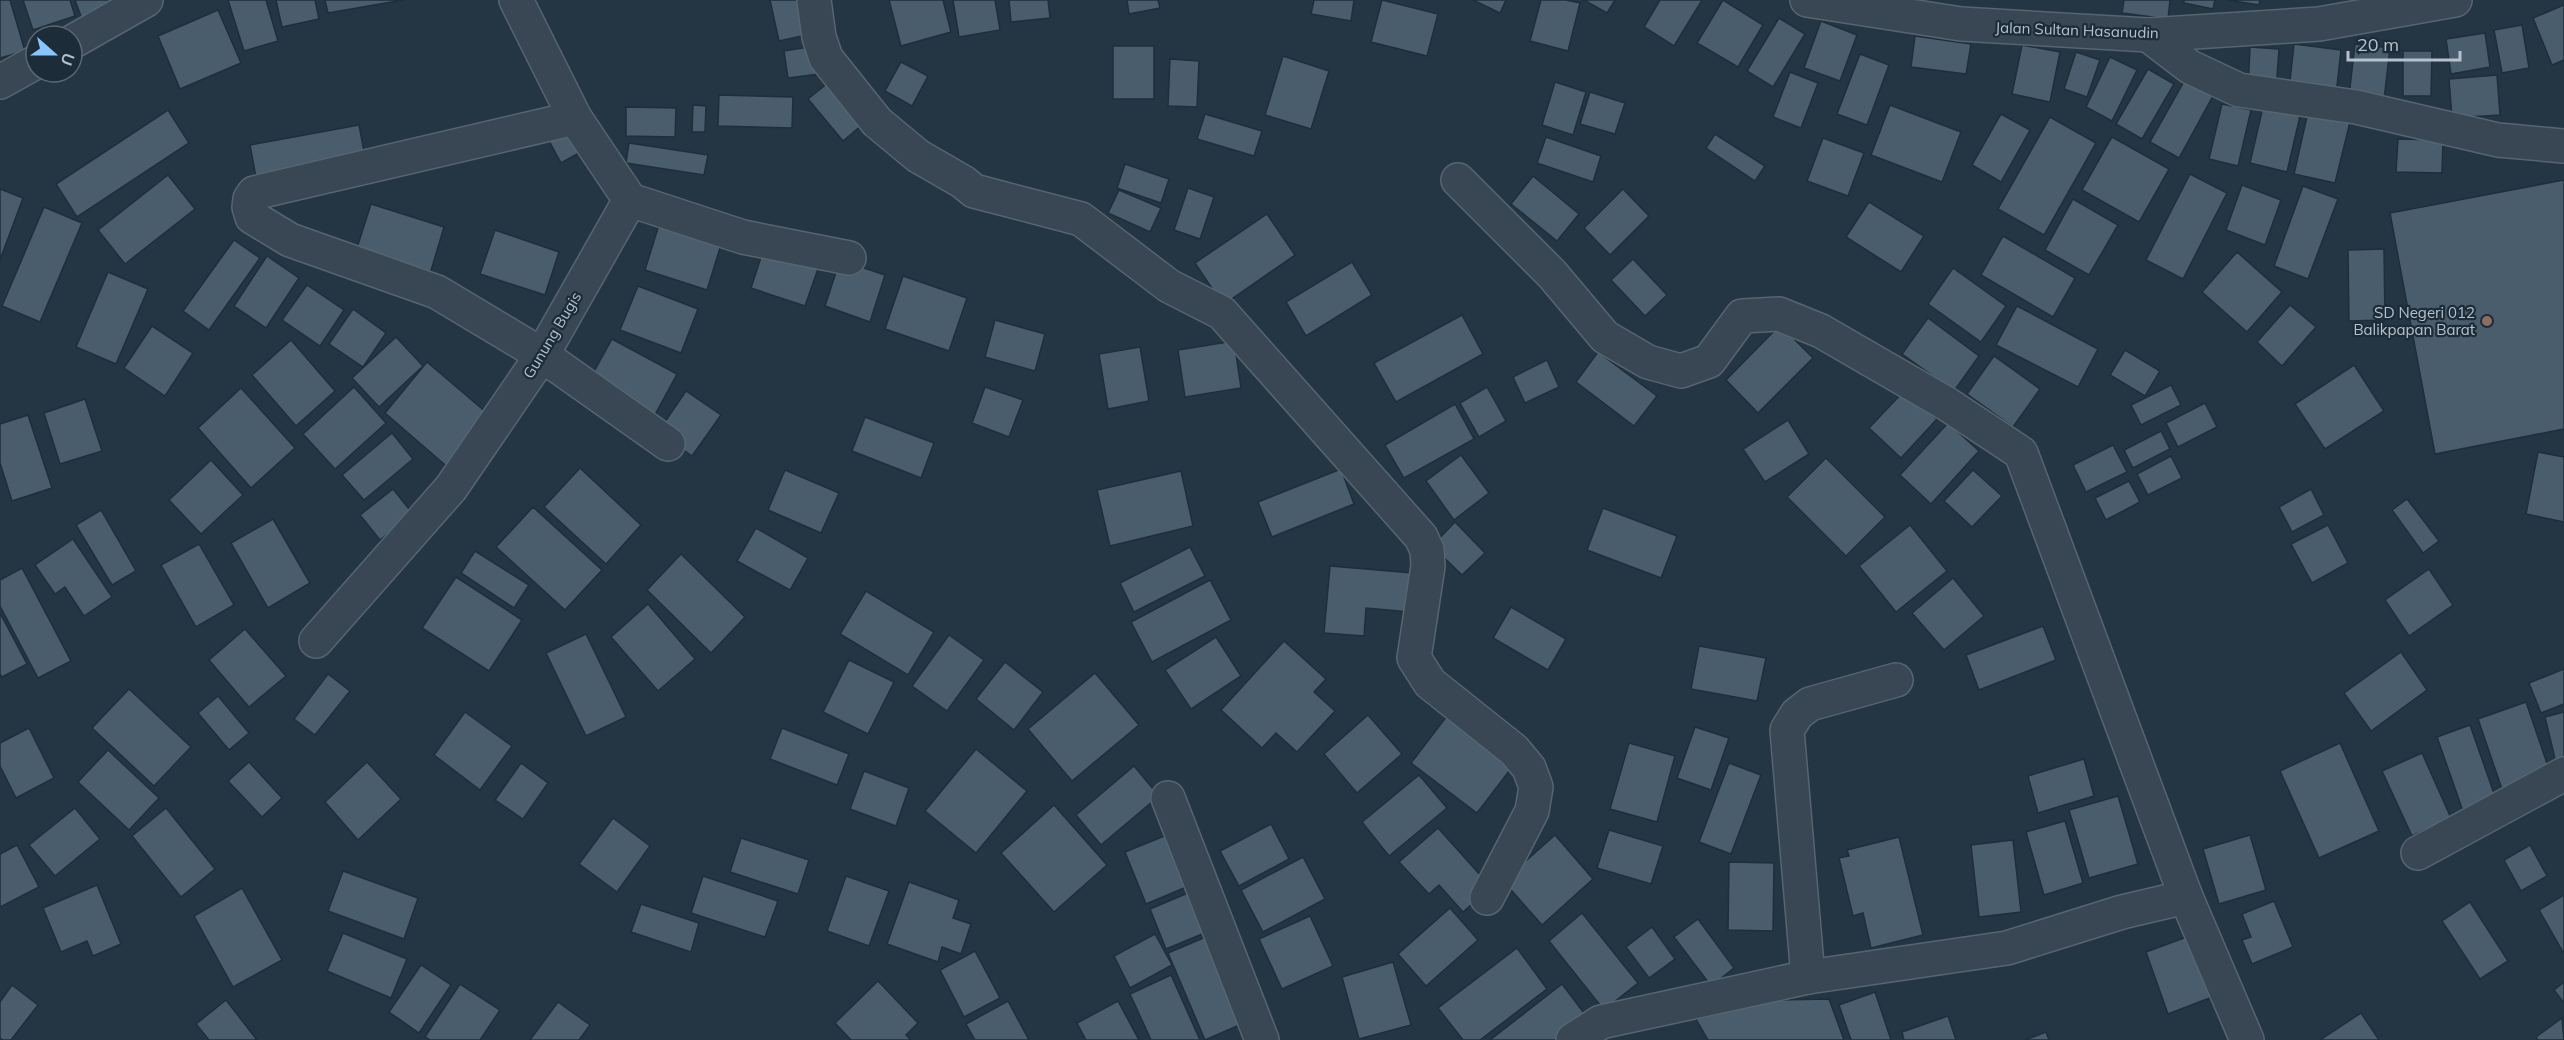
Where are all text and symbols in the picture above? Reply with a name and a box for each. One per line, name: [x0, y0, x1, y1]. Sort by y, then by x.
street label: Jalan Sultan Hasanudin: [1995, 18, 2159, 42]
north arrow: [24, 24, 84, 84]
scale bar: [2348, 24, 2460, 62]
text: 20 m: [2357, 33, 2399, 56]
text: U: [57, 50, 79, 68]
street label: Gunung Bugis: [519, 288, 585, 382]
place label: SD Negeri 012 Balikpapan Barat: [2353, 303, 2475, 339]
marker: SD Negeri 012 Balikpapan Barat: [2480, 314, 2494, 328]

